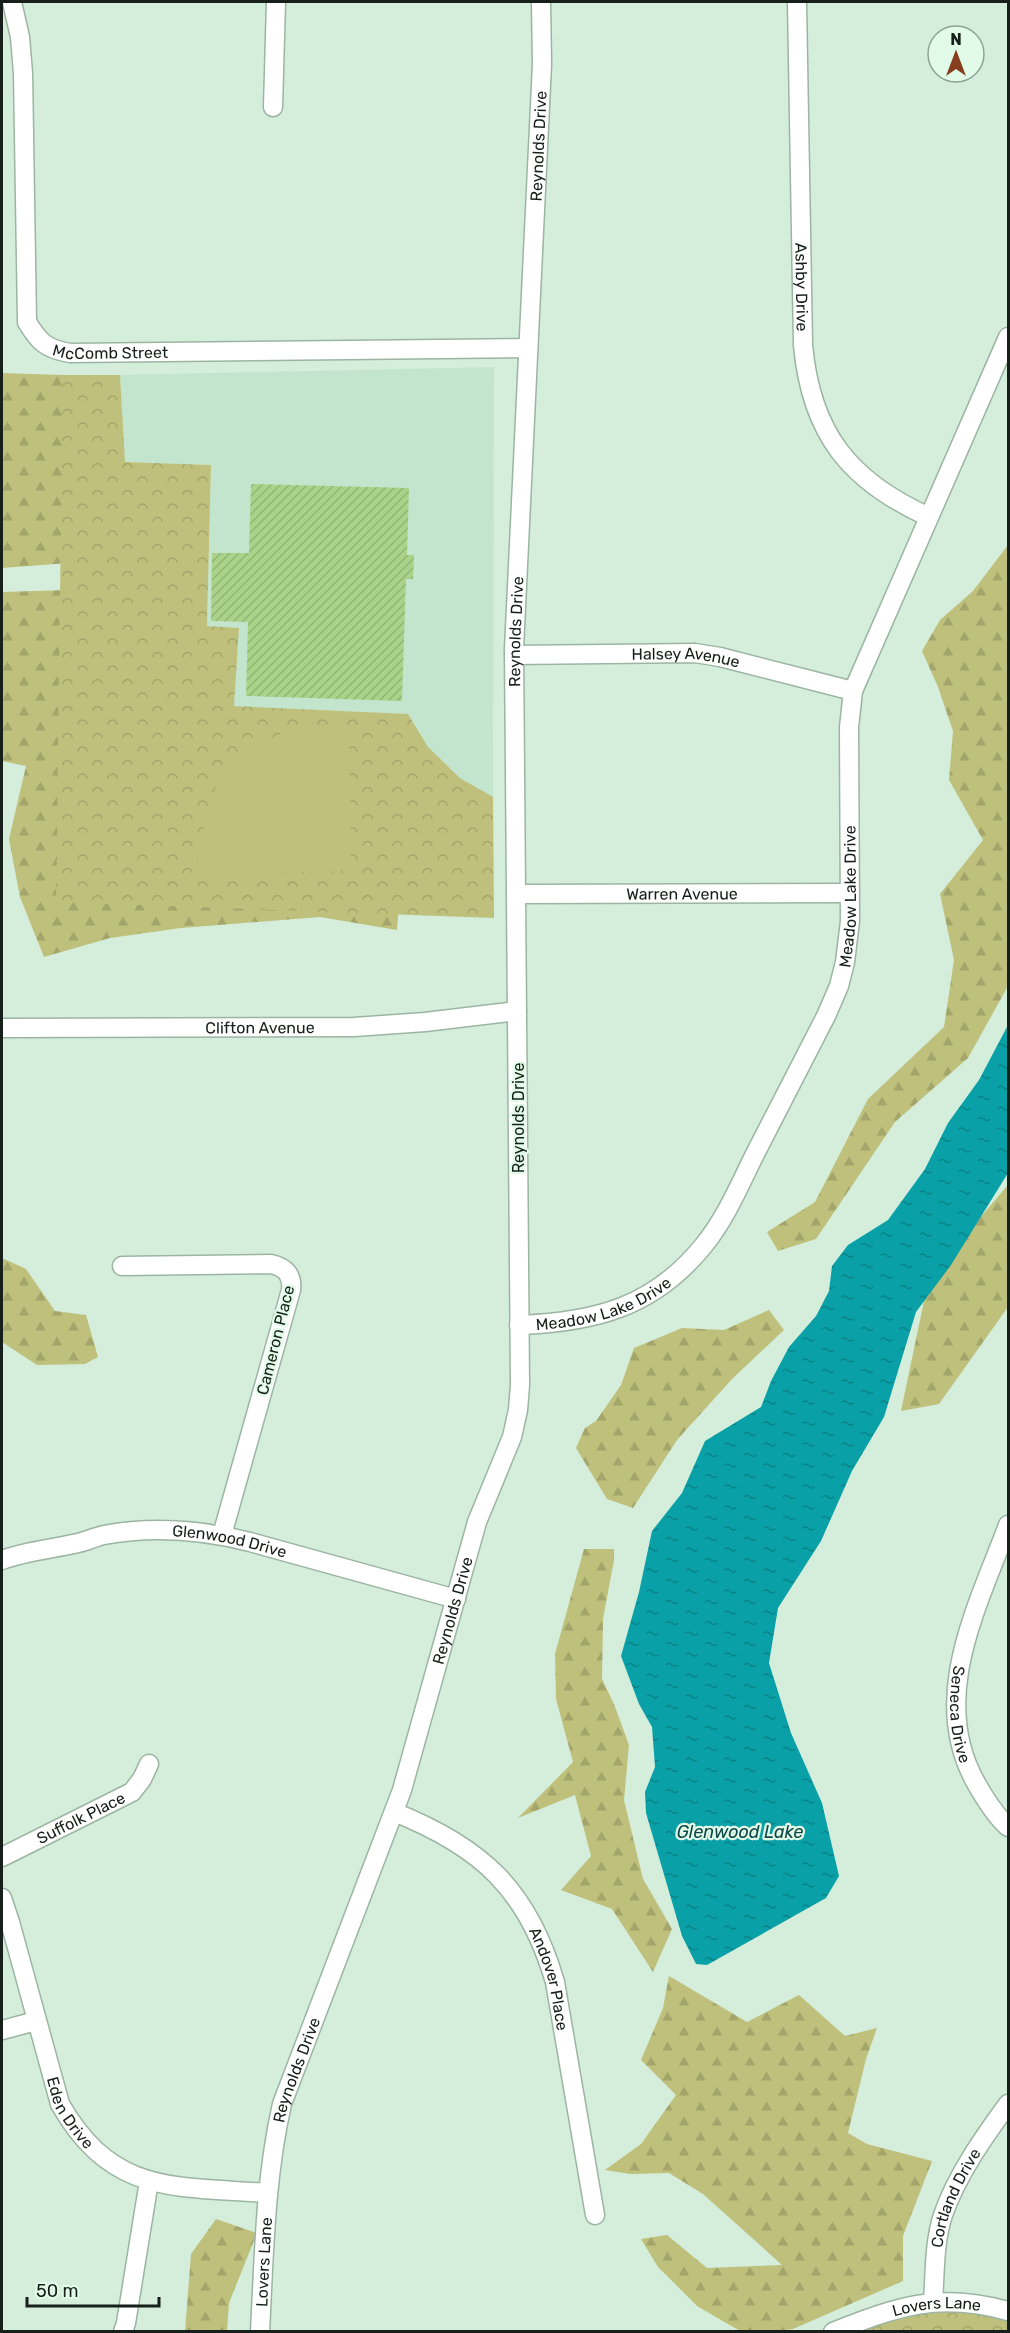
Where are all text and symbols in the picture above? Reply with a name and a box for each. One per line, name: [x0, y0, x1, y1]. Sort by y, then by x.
north arrow: [926, 24, 986, 84]
text: N: [950, 30, 962, 49]
street label: Reynolds Drive: [526, 90, 551, 202]
street label: Ashby Drive: [791, 242, 812, 332]
street label: McComb Street: [50, 340, 168, 364]
street label: Reynolds Drive: [505, 576, 527, 687]
street label: Halsey Avenue: [631, 644, 742, 672]
street label: Meadow Lake Drive: [835, 825, 860, 969]
street label: Warren Avenue: [626, 884, 738, 904]
street label: Clifton Avenue: [205, 1018, 315, 1037]
street label: Reynolds Drive: [509, 1063, 528, 1173]
street label: Meadow Lake Drive: [535, 1273, 675, 1334]
street label: Cameron Place: [253, 1283, 298, 1397]
street label: Glenwood Drive: [172, 1521, 289, 1562]
street label: Reynolds Drive: [429, 1555, 477, 1666]
street label: Seneca Drive: [946, 1664, 975, 1766]
street label: Suffolk Place: [34, 1788, 128, 1848]
water label: Glenwood Lake: [677, 1821, 803, 1843]
street label: Andover Place: [525, 1924, 572, 2032]
street label: Reynolds Drive: [269, 2015, 324, 2124]
street label: Eden Drive: [43, 2074, 97, 2153]
street label: Cortland Drive: [927, 2145, 985, 2249]
street label: Lovers Lane: [252, 2216, 276, 2307]
scale bar: [27, 2270, 159, 2308]
text: 50 m: [36, 2280, 79, 2302]
street label: Lovers Lane: [890, 2293, 982, 2320]

